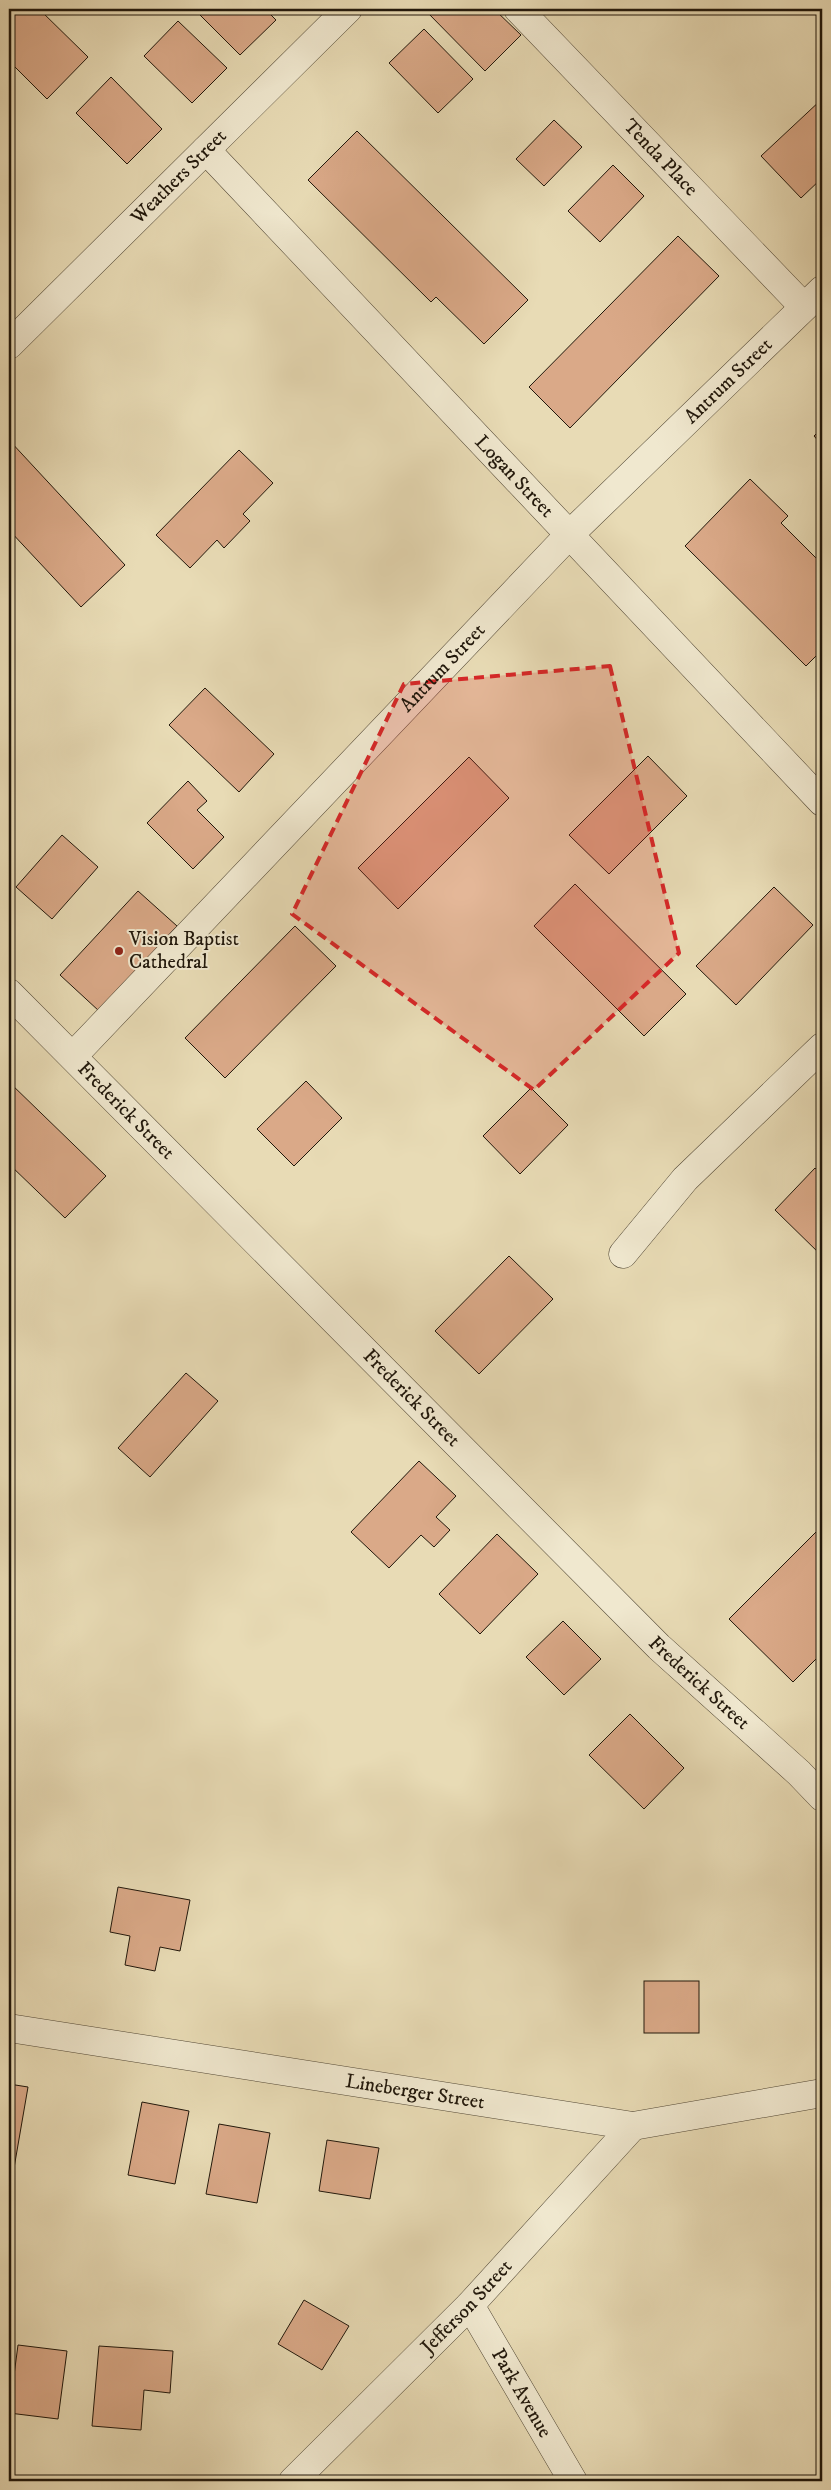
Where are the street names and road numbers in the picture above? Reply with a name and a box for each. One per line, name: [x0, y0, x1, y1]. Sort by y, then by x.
street label: Tenda Place: [618, 114, 703, 201]
street label: Weathers Street: [125, 124, 232, 230]
street label: Antrum Street: [679, 332, 778, 429]
street label: Logan Street: [469, 430, 559, 523]
street label: Antrum Street: [394, 618, 491, 717]
street label: Frederick Street: [72, 1057, 180, 1165]
street label: Frederick Street: [358, 1344, 466, 1452]
street label: Frederick Street: [643, 1631, 755, 1735]
street label: Lineberger Street: [344, 2069, 486, 2115]
street label: Jefferson Street: [414, 2254, 518, 2361]
street label: Park Avenue: [486, 2344, 557, 2442]

